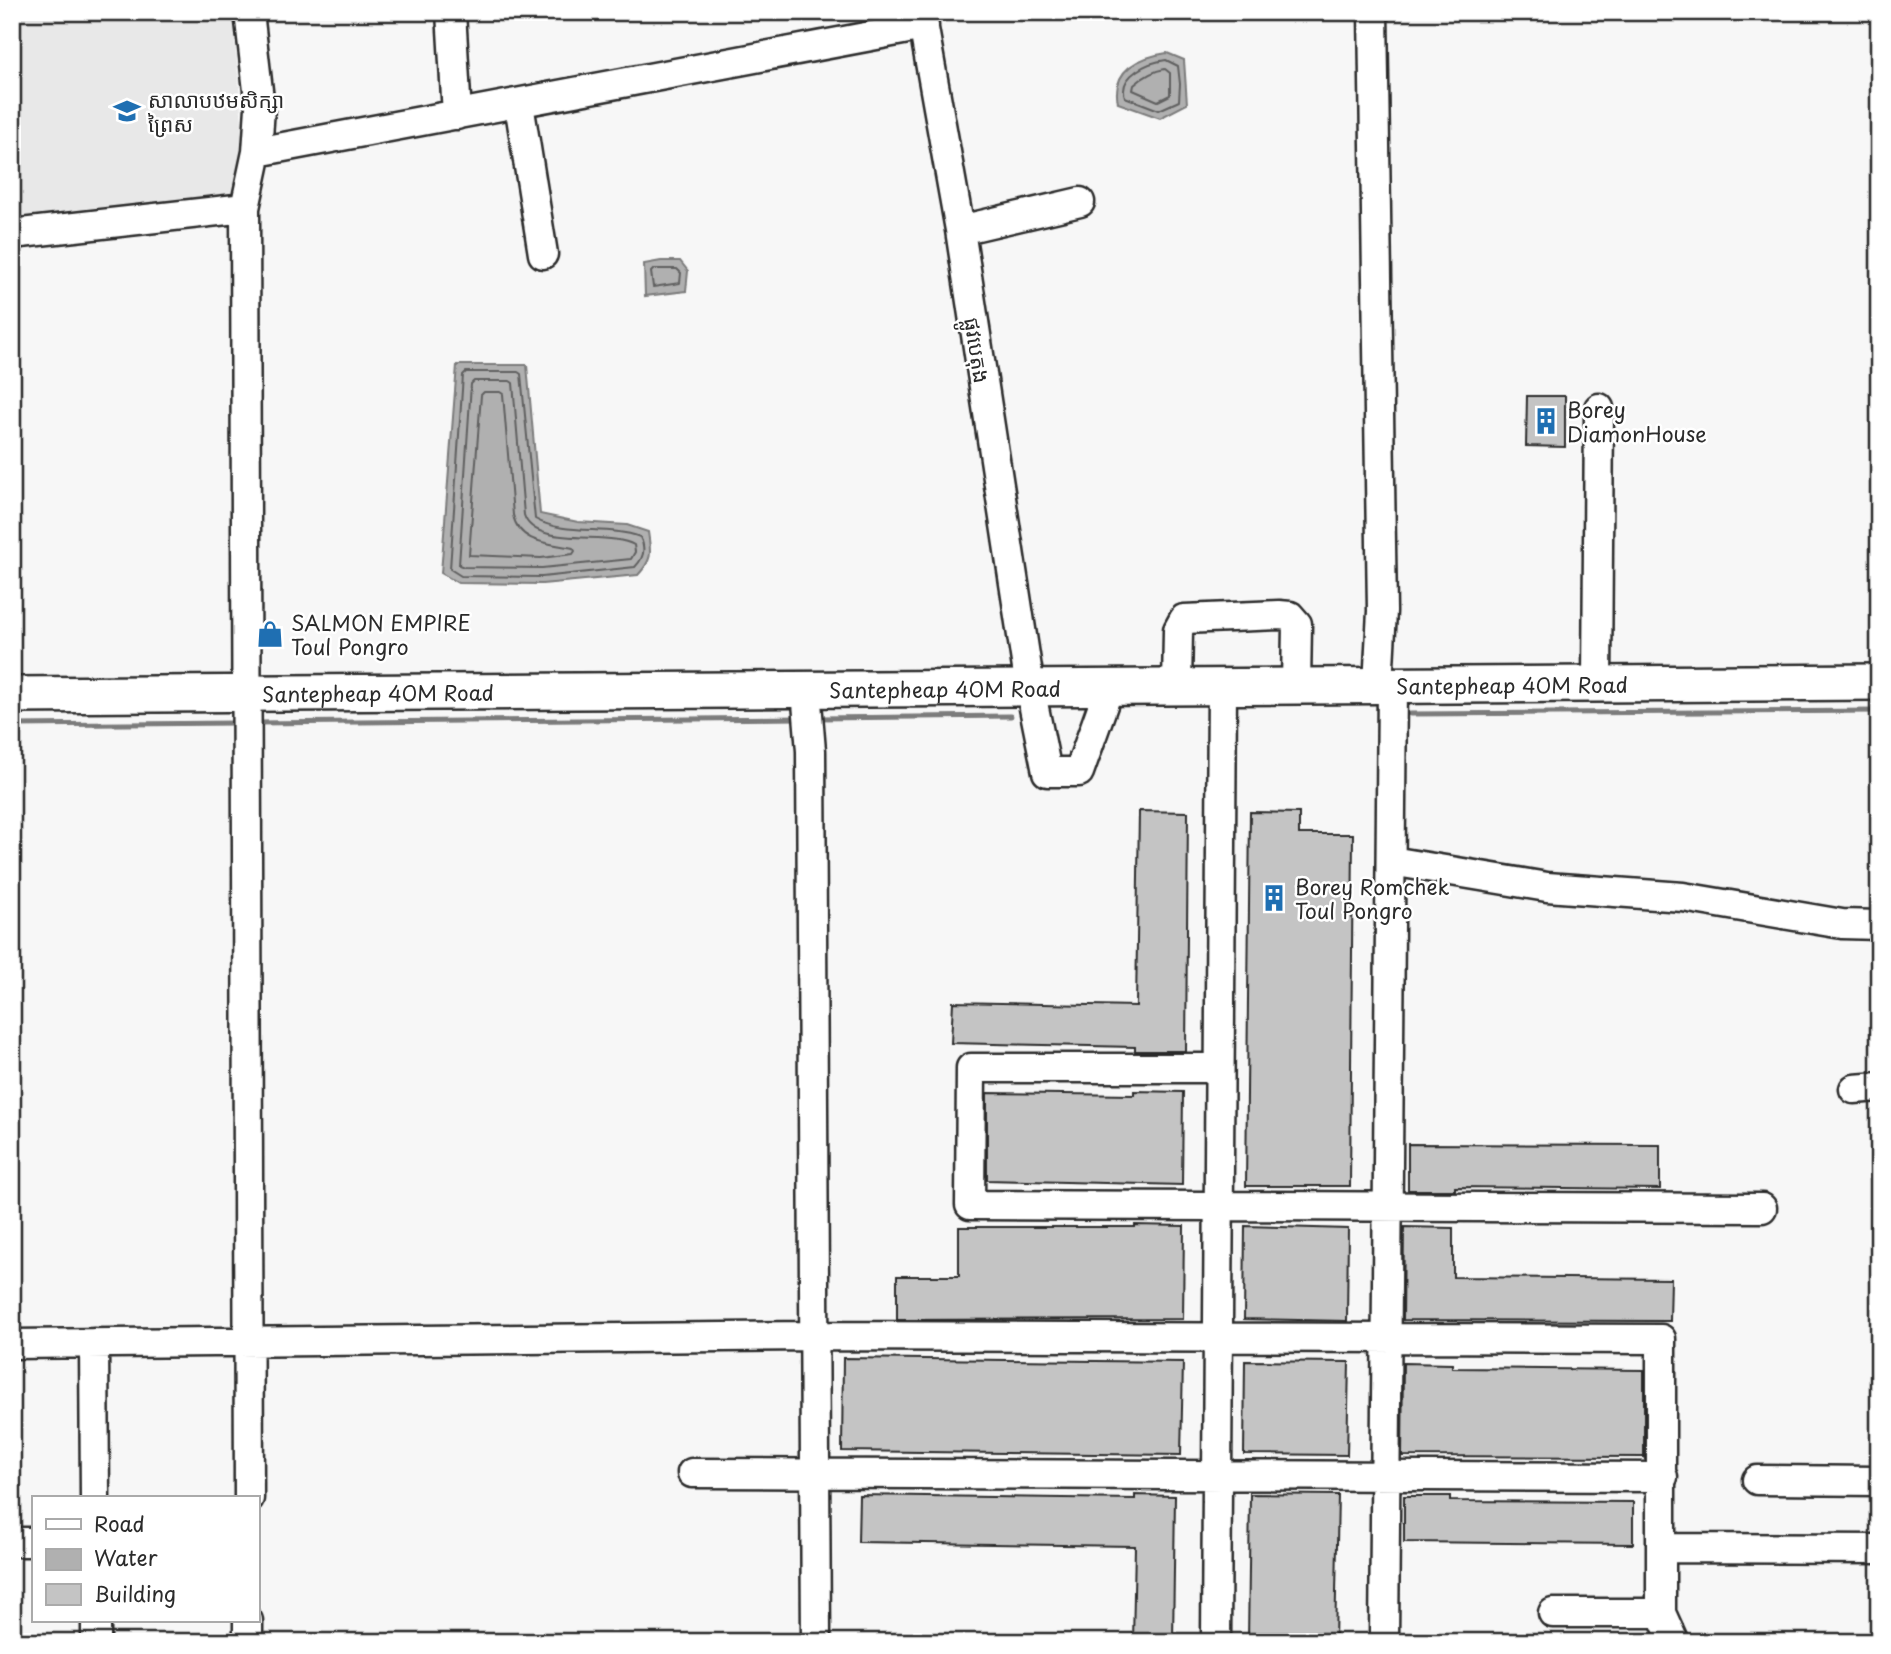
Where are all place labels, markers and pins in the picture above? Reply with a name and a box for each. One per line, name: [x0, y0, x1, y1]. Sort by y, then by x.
place label: សាលាបឋមសិក្សា ព្រៃស: [148, 83, 284, 139]
school or university icon: សាលាបឋមសិក្សា ព្រៃស: [112, 96, 142, 126]
place label: Borey DiamonHouse: [1567, 393, 1707, 449]
building icon: Borey DiamonHouse: [1531, 406, 1561, 436]
place label: SALMON EMPIRE Toul Pongro: [291, 606, 471, 662]
shop icon: SALMON EMPIRE Toul Pongro: [255, 619, 285, 649]
place label: Borey Romchek Toul Pongro: [1295, 870, 1450, 926]
building icon: Borey Romchek Toul Pongro: [1259, 883, 1289, 913]

